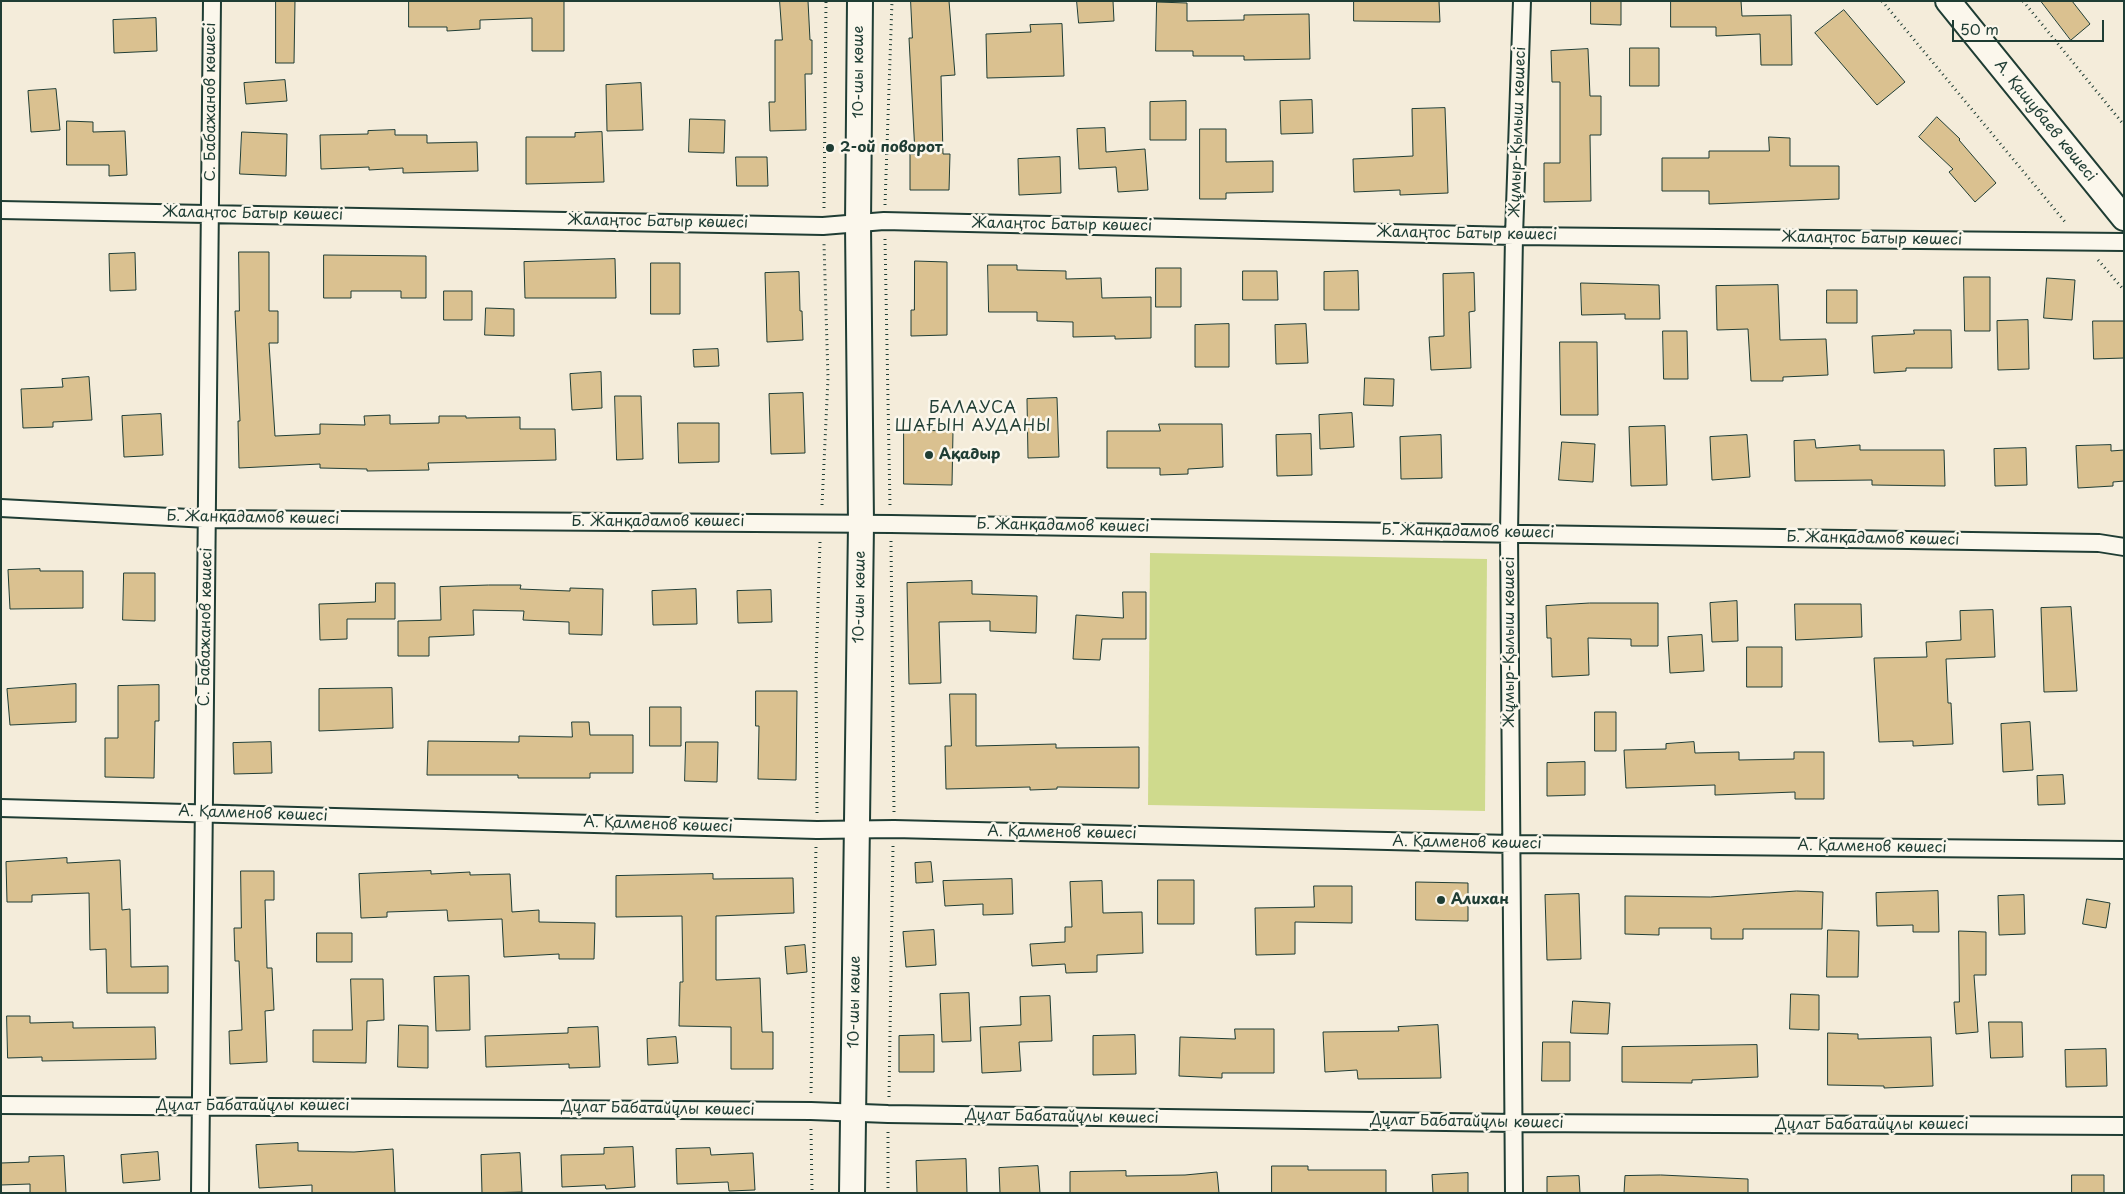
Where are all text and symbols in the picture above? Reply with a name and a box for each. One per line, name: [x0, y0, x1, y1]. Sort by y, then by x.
scale bar: [1955, 10, 2108, 42]
text: 50 m: [1960, 17, 1999, 40]
street label: С. Бабажанов көшесі: [202, 22, 220, 182]
street label: 10-шы көше: [850, 26, 868, 118]
street label: Жұмыр-Қылыш көшесі: [1506, 46, 1530, 218]
street label: А. Қашубаев көшесі: [1990, 57, 2100, 185]
place label: 2-ой поворот: [840, 139, 943, 157]
marker: 2-ой поворот: [824, 142, 836, 154]
street label: Жалаңтос Батыр көшесі: [163, 203, 343, 225]
street label: Жалаңтос Батыр көшесі: [568, 211, 748, 233]
street label: Жалаңтос Батыр көшесі: [972, 214, 1152, 236]
street label: Жалаңтос Батыр көшесі: [1377, 223, 1557, 245]
street label: Жалаңтос Батыр көшесі: [1782, 228, 1962, 250]
district label: БАЛАУСА ШАҒЫН АУДАНЫ: [893, 399, 1053, 437]
place label: Ақадыр: [939, 446, 1000, 464]
marker: Ақадыр: [923, 449, 935, 461]
street label: Б. Жанқадамов көшесі: [166, 507, 340, 529]
street label: Б. Жанқадамов көшесі: [572, 513, 744, 531]
street label: Б. Жанқадамов көшесі: [976, 515, 1150, 537]
street label: Б. Жанқадамов көшесі: [1381, 521, 1555, 543]
street label: Б. Жанқадамов көшесі: [1786, 528, 1960, 550]
street label: С. Бабажанов көшесі: [196, 547, 216, 707]
street label: 10-шы көше: [850, 550, 870, 644]
street label: Жұмыр-Қылыш көшесі: [1501, 556, 1519, 728]
street label: А. Қалменов көшесі: [178, 802, 328, 826]
street label: А. Қалменов көшесі: [583, 813, 733, 837]
street label: А. Қалменов көшесі: [987, 823, 1137, 843]
street label: А. Қалменов көшесі: [1392, 833, 1542, 853]
street label: А. Қалменов көшесі: [1797, 837, 1947, 857]
place label: Алихан: [1451, 891, 1509, 909]
marker: Алихан: [1435, 894, 1447, 906]
street label: 10-шы көше: [845, 955, 865, 1049]
street label: Дұлат Бабатайұлы көшесі: [156, 1097, 350, 1115]
street label: Дұлат Бабатайұлы көшесі: [561, 1098, 755, 1120]
street label: Дұлат Бабатайұлы көшесі: [965, 1106, 1159, 1128]
street label: Дұлат Бабатайұлы көшесі: [1370, 1111, 1564, 1133]
street label: Дұлат Бабатайұлы көшесі: [1775, 1116, 1969, 1134]

